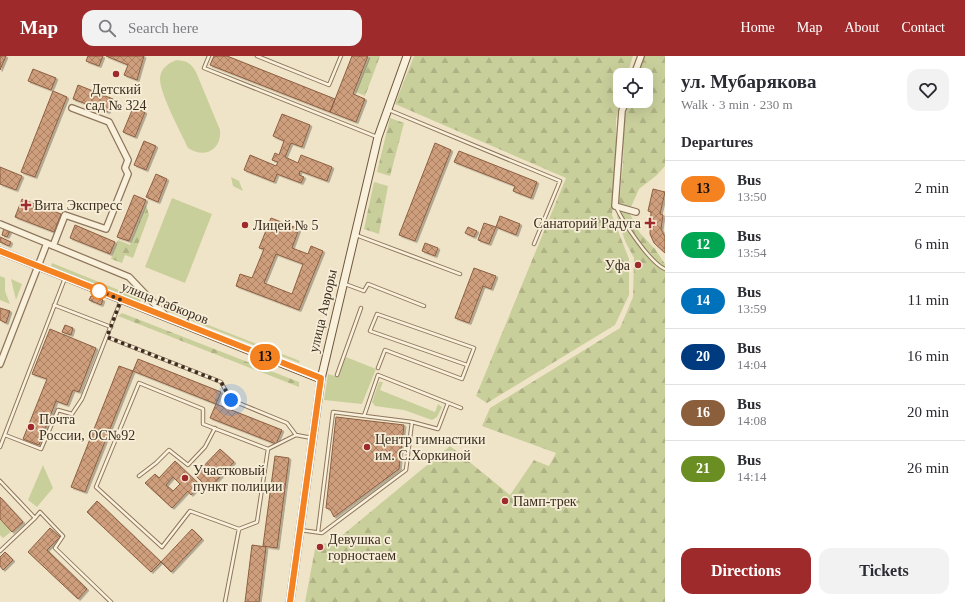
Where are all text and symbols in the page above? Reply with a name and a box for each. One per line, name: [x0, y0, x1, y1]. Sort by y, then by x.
search box: [82, 10, 362, 46]
text: Map: [20, 17, 58, 38]
icon: search: [96, 17, 118, 39]
text: Search here: [128, 20, 198, 36]
text: Home: [741, 20, 775, 35]
text: Map: [797, 20, 822, 35]
text: About: [844, 20, 879, 35]
text: Contact: [901, 20, 945, 35]
map controls: [613, 68, 653, 108]
button: locate: [613, 68, 653, 108]
marker: Детский сад № 324: [111, 69, 121, 79]
button: heart: [907, 69, 949, 111]
text: ул. Мубарякова: [681, 71, 816, 92]
place label: Детский сад № 324: [85, 82, 147, 113]
text: Walk · 3 min · 230 m: [681, 97, 793, 112]
text: Departures: [681, 134, 753, 150]
text: Bus: [737, 172, 761, 188]
text: 2 min: [914, 180, 949, 196]
text: 13: [696, 181, 710, 196]
text: 13:50: [737, 189, 767, 204]
place label: Вита Экспресс: [34, 198, 122, 213]
marker: Вита Экспресс: [21, 200, 31, 210]
place label: Санаторий Радуга: [534, 216, 642, 231]
marker: Санаторий Радуга: [644, 217, 656, 229]
place label: Лицей № 5: [253, 218, 319, 233]
marker: Лицей № 5: [240, 220, 250, 230]
text: Bus: [737, 228, 761, 244]
text: 6 min: [914, 236, 949, 252]
text: 12: [696, 237, 710, 252]
text: 13:54: [737, 245, 767, 260]
place label: Уфа: [605, 258, 631, 273]
marker: Уфа: [633, 260, 643, 270]
street label: улица Авроры: [306, 267, 340, 354]
street label: улица Рабкоров: [119, 279, 211, 327]
unlabelled marker: [90, 282, 108, 300]
text: Bus: [737, 284, 761, 300]
text: 11 min: [907, 292, 949, 308]
text: 14: [696, 293, 710, 308]
text: 13:59: [737, 301, 767, 316]
text: Bus: [737, 340, 761, 356]
line badge: 13: [247, 344, 283, 370]
text: 16 min: [907, 348, 949, 364]
text: 13: [258, 349, 272, 364]
text: 20: [696, 349, 710, 364]
text: 14:04: [737, 357, 767, 372]
your location: [221, 390, 241, 410]
text: Bus: [737, 396, 761, 412]
text: 20 min: [907, 404, 949, 420]
text: 16: [696, 405, 710, 420]
place label: Почта России, ОС№92: [39, 412, 135, 443]
text: 14:08: [737, 413, 767, 428]
marker: Почта России, ОС№92: [26, 422, 36, 432]
place label: Центр гимнастики им. С.Хоркиной: [375, 432, 486, 463]
marker: Центр гимнастики им. С.Хоркиной: [362, 442, 372, 452]
text: Bus: [737, 452, 761, 468]
text: 26 min: [907, 460, 949, 476]
text: 21: [696, 461, 710, 476]
place label: Участковый пункт полиции: [193, 463, 283, 494]
text: 14:14: [737, 469, 767, 484]
marker: Участковый пункт полиции: [180, 473, 190, 483]
place label: Памп-трек: [513, 494, 577, 509]
marker: Памп-трек: [500, 496, 510, 506]
place label: Девушка с горностаем: [328, 532, 396, 563]
marker: Девушка с горностаем: [315, 542, 325, 552]
button: Directions: [681, 548, 811, 594]
button: Tickets: [819, 548, 949, 594]

